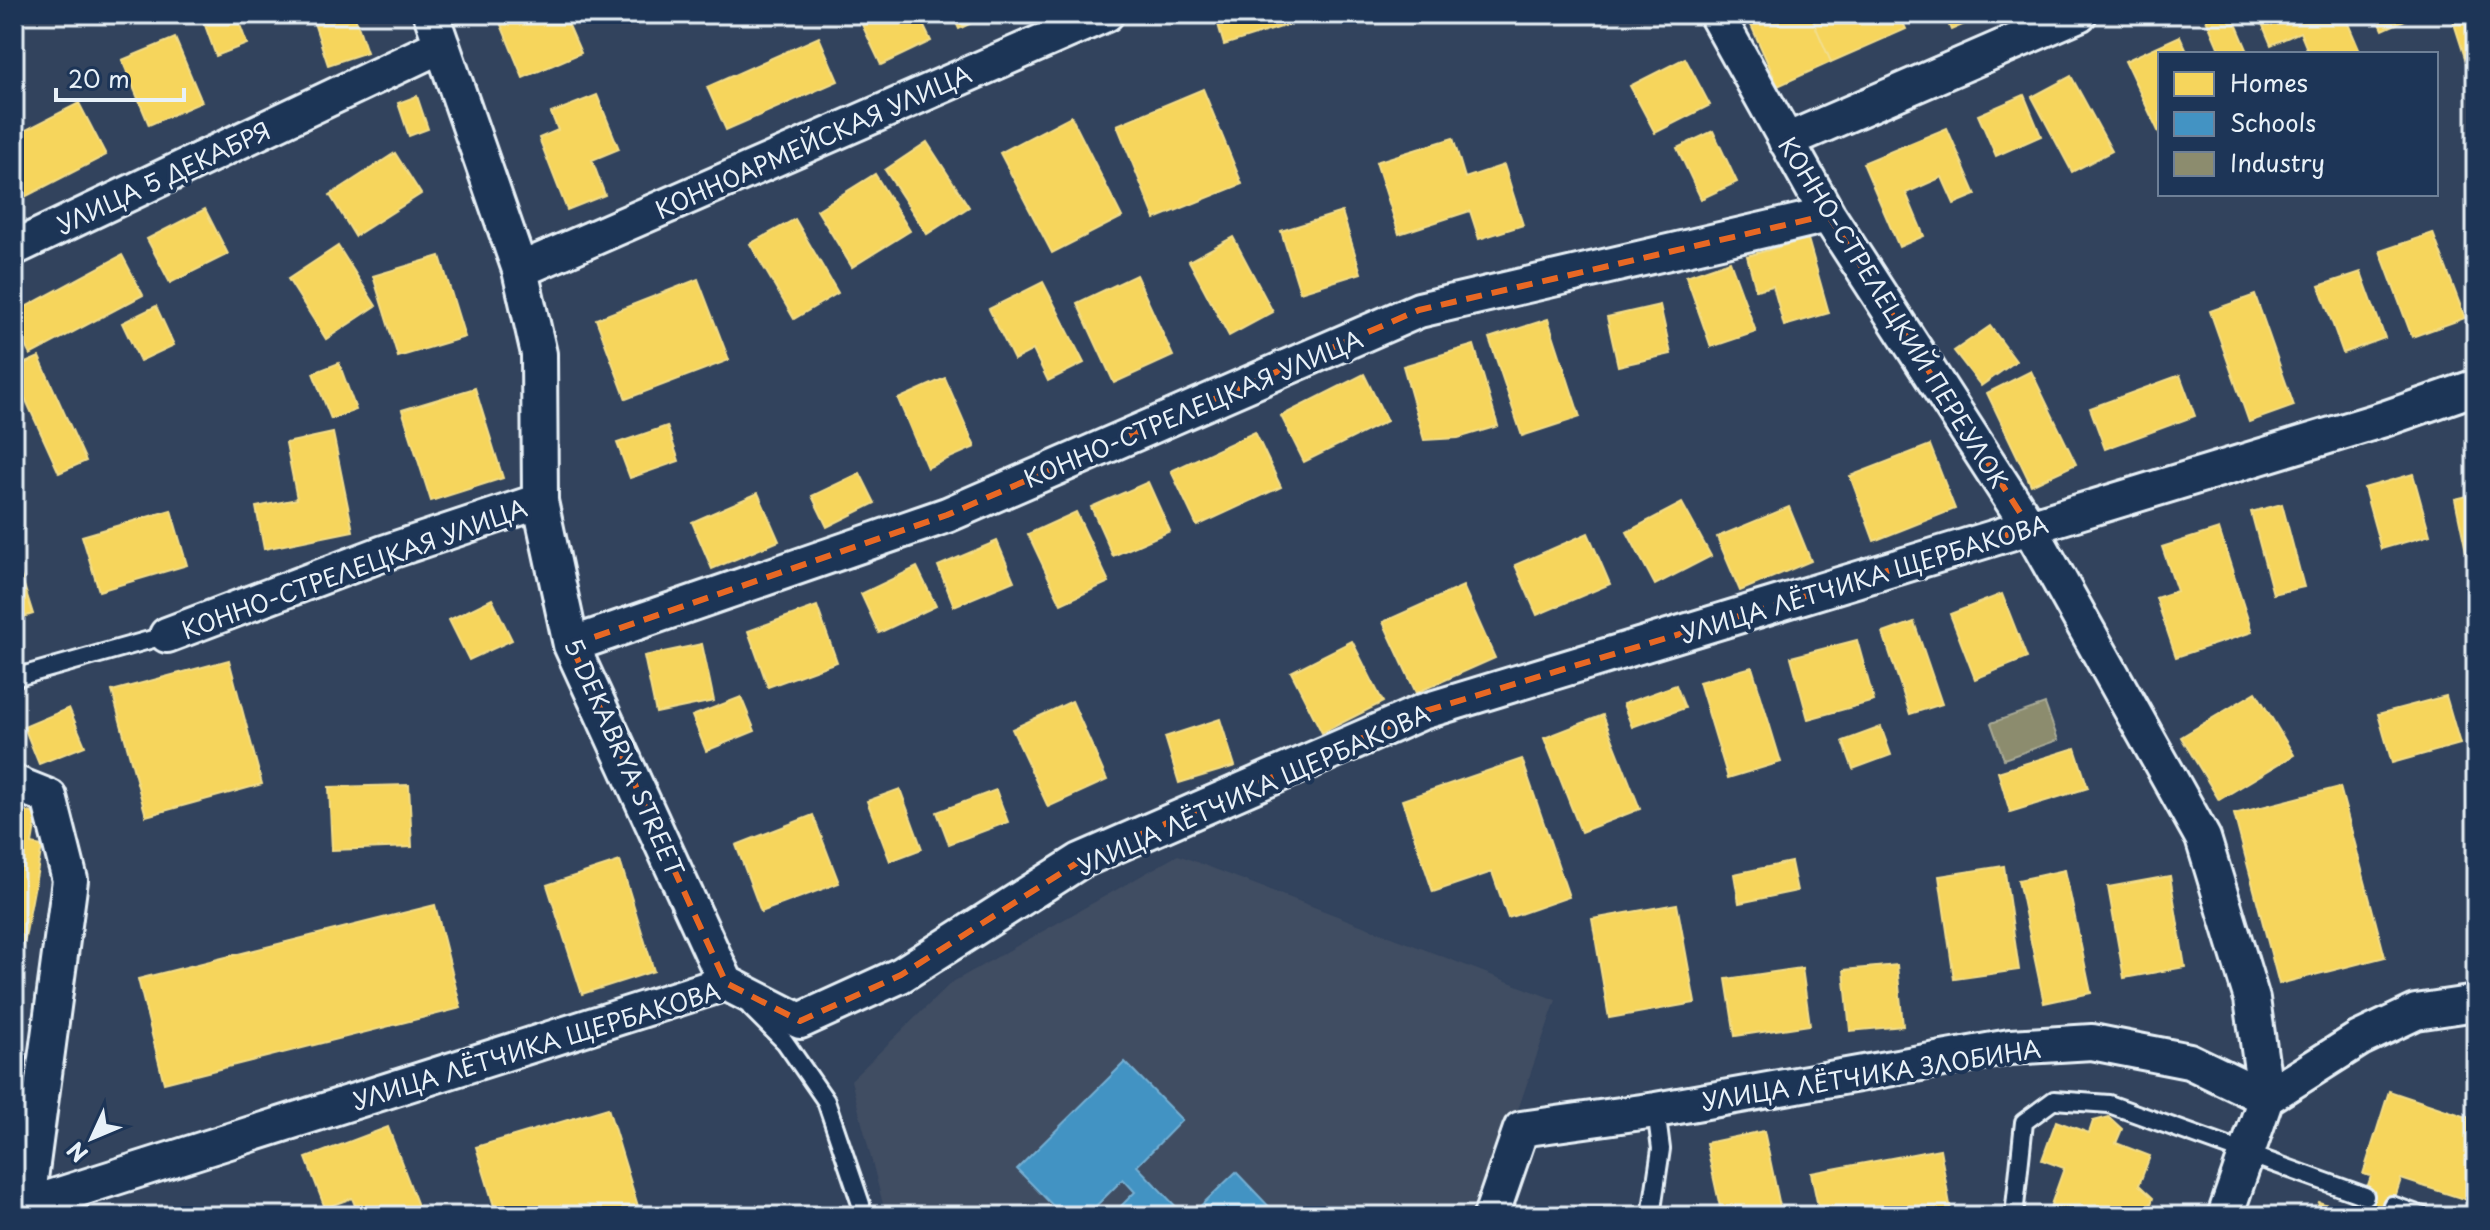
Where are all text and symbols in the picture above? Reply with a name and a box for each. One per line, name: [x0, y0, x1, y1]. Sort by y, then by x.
scale bar: [56, 52, 184, 102]
legend: [2158, 52, 2438, 196]
street label: КОННОАРМЕЙСКАЯ УЛИЦА: [649, 55, 977, 227]
text: 20 m: [68, 60, 130, 96]
text: Homes: [2230, 64, 2308, 100]
text: Schools: [2230, 104, 2316, 140]
street label: УЛИЦА 5 ДЕКАБРЯ: [50, 112, 276, 242]
street label: КОННО-СТРЕЛЕЦКИЙ ПЕРЕУЛОК: [1771, 129, 2017, 495]
text: Industry: [2230, 144, 2325, 180]
street label: КОННО-СТРЕЛЕЦКАЯ УЛИЦА: [1018, 320, 1368, 496]
street label: КОННО-СТРЕЛЕЦКАЯ УЛИЦА: [176, 489, 532, 647]
street label: УЛИЦА ЛЁТЧИКА ЩЕРБАКОВА: [1676, 505, 2052, 651]
street label: 5 DEKABRYA STREET: [556, 632, 694, 882]
street label: УЛИЦА ЛЁТЧИКА ЩЕРБАКОВА: [1071, 695, 1435, 883]
street label: УЛИЦА ЛЁТЧИКА ЩЕРБАКОВА: [348, 972, 724, 1118]
street label: УЛИЦА ЛЁТЧИКА ЗЛОБИНА: [1699, 1029, 2043, 1119]
north arrow: [52, 1098, 132, 1178]
text: N: [59, 1135, 94, 1171]

